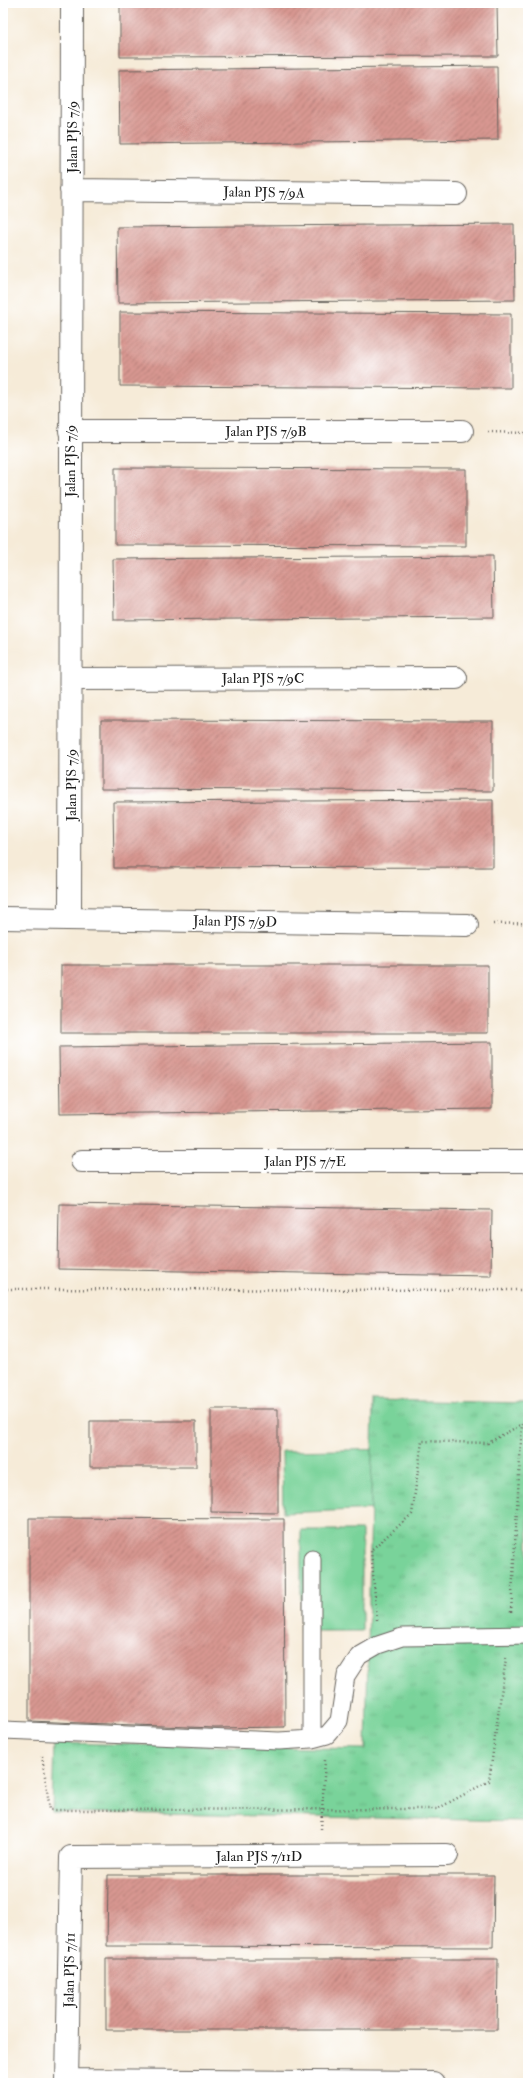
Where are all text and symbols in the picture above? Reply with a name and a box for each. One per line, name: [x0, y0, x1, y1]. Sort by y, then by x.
street label: Jalan PJS 7/9: [64, 101, 81, 174]
street label: Jalan PJS 7/9A: [222, 183, 305, 202]
street label: Jalan PJS 7/9B: [224, 423, 307, 440]
street label: Jalan PJS 7/9: [62, 425, 79, 498]
street label: Jalan PJS 7/9C: [221, 670, 304, 687]
street label: Jalan PJS 7/9: [63, 749, 80, 822]
street label: Jalan PJS 7/9D: [192, 912, 277, 931]
street label: Jalan PJS 7/7E: [263, 1153, 346, 1170]
street label: Jalan PJS 7/11D: [215, 1848, 302, 1865]
street label: Jalan PJS 7/11: [60, 1932, 79, 2009]

